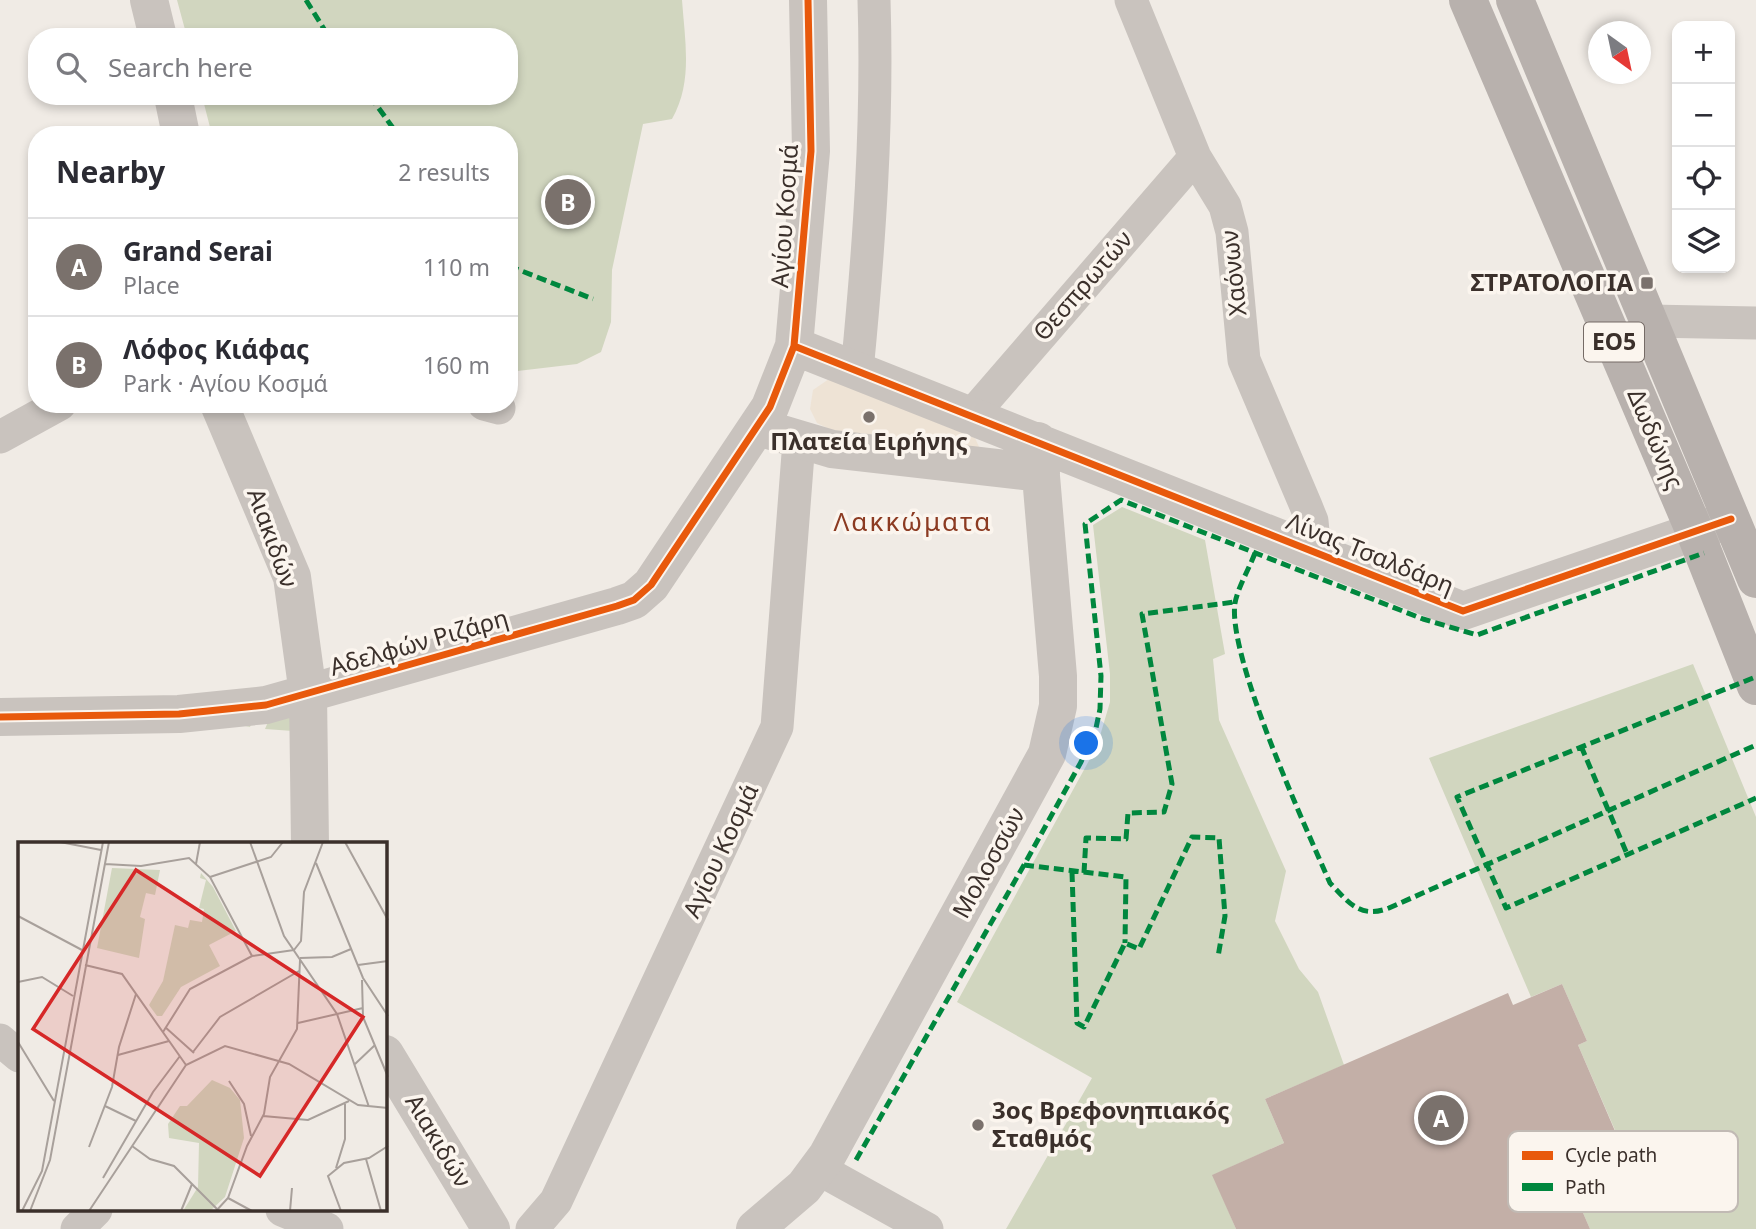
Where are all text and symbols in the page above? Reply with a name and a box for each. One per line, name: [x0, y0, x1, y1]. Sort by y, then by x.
north arrow: [1588, 21, 1651, 84]
map controls: [1672, 21, 1735, 273]
button: +: [1672, 21, 1735, 84]
search box: [28, 28, 518, 105]
icon: search: [52, 48, 90, 86]
text: Search here: [108, 49, 253, 85]
button: −: [1672, 84, 1735, 147]
street label: Αγίου Κοσμά: [762, 143, 805, 289]
button: locate: [1672, 147, 1735, 210]
text: Nearby: [56, 151, 165, 192]
text: 2 results: [398, 156, 490, 188]
pin: B: [545, 176, 591, 228]
button: layers: [1672, 210, 1735, 273]
street label: Θεσπρωτών: [1025, 223, 1139, 347]
street label: Χαόνων: [1212, 229, 1253, 318]
text: Grand Serai: [123, 233, 273, 269]
text: A: [71, 251, 87, 283]
text: 110 m: [423, 251, 490, 283]
place label: ΣΤΡΑΤΟΛΟΓΙΑ: [1470, 265, 1633, 298]
text: Place: [123, 269, 180, 301]
marker: ΣΤΡΑΤΟΛΟΓΙΑ: [1639, 275, 1655, 291]
road number: ΕΟ5: [1584, 322, 1644, 362]
text: Λόφος Κιάφας: [123, 331, 309, 367]
text: B: [71, 349, 87, 381]
text: 160 m: [423, 349, 490, 381]
text: Park · Αγίου Κοσμά: [123, 367, 328, 399]
street label: Δωδώνης: [1620, 383, 1692, 494]
marker: Πλατεία Ειρήνης: [861, 409, 877, 425]
place label: Πλατεία Ειρήνης: [770, 424, 968, 457]
street label: Αιακιδών: [240, 483, 307, 592]
district label: Λακκώματα: [834, 503, 992, 539]
street label: Λίνας Τσαλδάρη: [1282, 504, 1459, 601]
street label: Αδελφών Ριζάρη: [326, 600, 512, 683]
your location: [1069, 726, 1103, 760]
street label: Αγίου Κοσμά: [674, 778, 765, 923]
street label: Μολοσσών: [944, 801, 1032, 924]
inset map: [18, 842, 387, 1212]
street label: Αιακιδών: [399, 1087, 480, 1193]
pin: A: [1418, 1092, 1464, 1144]
place label: 3ος Βρεφονηπιακός Σταθμός: [992, 1093, 1230, 1154]
marker: 3ος Βρεφονηπιακός Σταθμός: [970, 1117, 986, 1133]
legend: [1508, 1131, 1738, 1212]
text: Cycle path: [1565, 1142, 1657, 1168]
text: Path: [1565, 1174, 1606, 1200]

